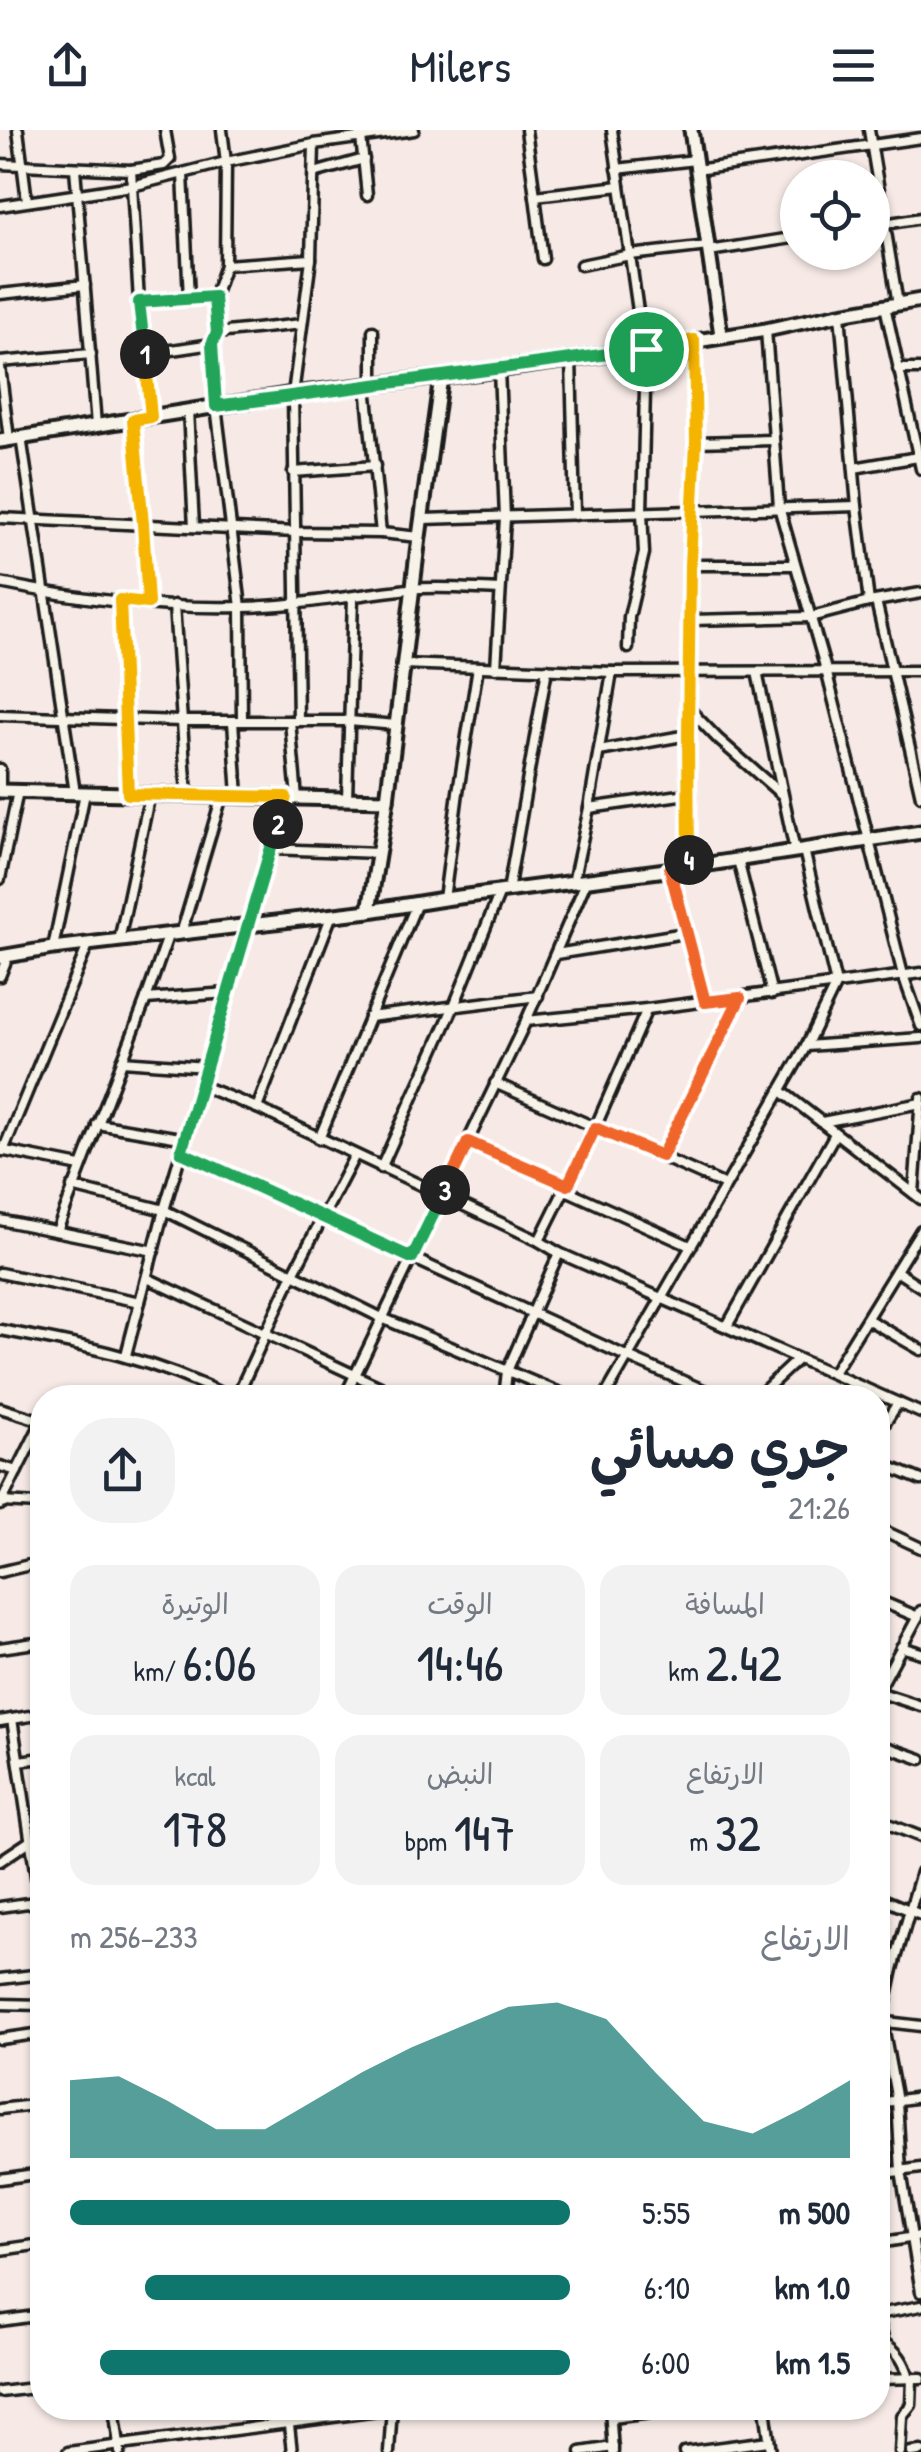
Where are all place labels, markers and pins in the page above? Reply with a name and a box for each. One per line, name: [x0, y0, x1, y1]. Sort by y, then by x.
pin: [604, 307, 689, 392]
pin: 1: [120, 329, 170, 379]
pin: 2: [253, 799, 303, 849]
pin: 4: [664, 835, 714, 885]
pin: 3: [420, 1165, 470, 1215]

